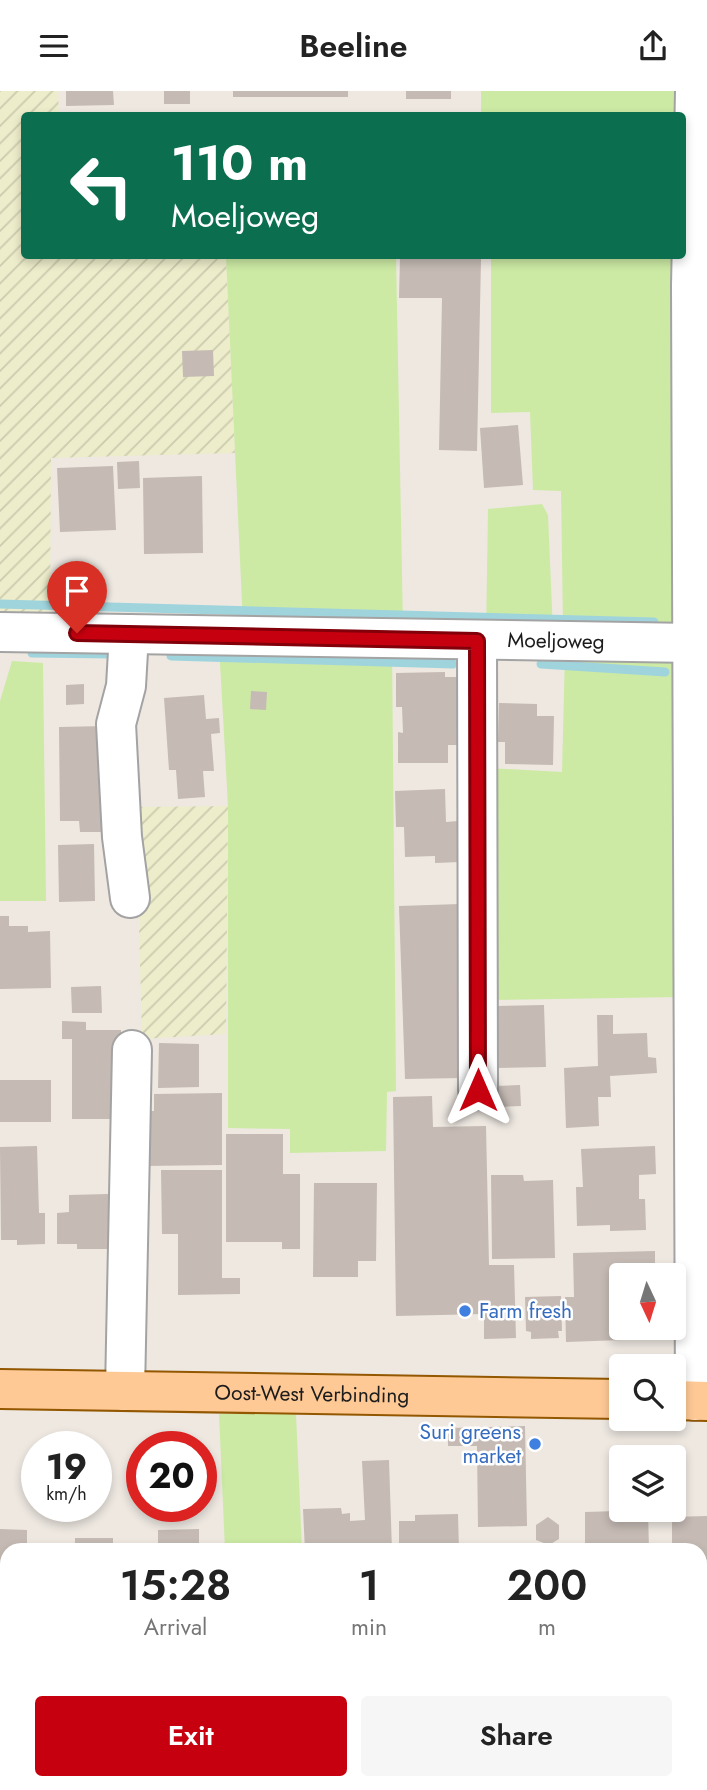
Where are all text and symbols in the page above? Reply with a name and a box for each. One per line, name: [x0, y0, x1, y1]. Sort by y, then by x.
text: Beeline: [299, 23, 408, 69]
icon: menu: [35, 27, 73, 65]
icon: share: [634, 27, 672, 65]
text: 110 m: [171, 128, 308, 198]
icon: left: [56, 140, 147, 231]
text: Moeljoweg: [171, 193, 319, 239]
pin: [47, 561, 107, 633]
icon: arrive: [58, 572, 96, 610]
street label: Moeljoweg: [507, 625, 605, 657]
position arrow: [441, 1053, 515, 1127]
north arrow: [609, 1263, 686, 1341]
map controls: [609, 1263, 686, 1522]
place label: Farm fresh: [479, 1296, 572, 1326]
marker: Farm fresh: [457, 1303, 473, 1319]
button: search: [609, 1354, 686, 1431]
street label: Oost-West Verbinding: [214, 1377, 410, 1411]
place label: Suri greens market: [420, 1417, 521, 1471]
speed limit sign: 20: [126, 1431, 217, 1522]
marker: Suri greens market: [527, 1436, 543, 1452]
text: 19: [46, 1442, 87, 1492]
button: layers: [609, 1445, 686, 1522]
text: km/h: [46, 1481, 87, 1507]
text: 15:28: [120, 1555, 231, 1616]
text: 1: [359, 1555, 379, 1616]
text: 200: [507, 1555, 587, 1616]
text: Arrival: [144, 1610, 207, 1644]
text: min: [351, 1610, 387, 1644]
text: m: [538, 1610, 556, 1644]
button: Exit: [35, 1696, 347, 1776]
button: Share: [361, 1696, 672, 1776]

